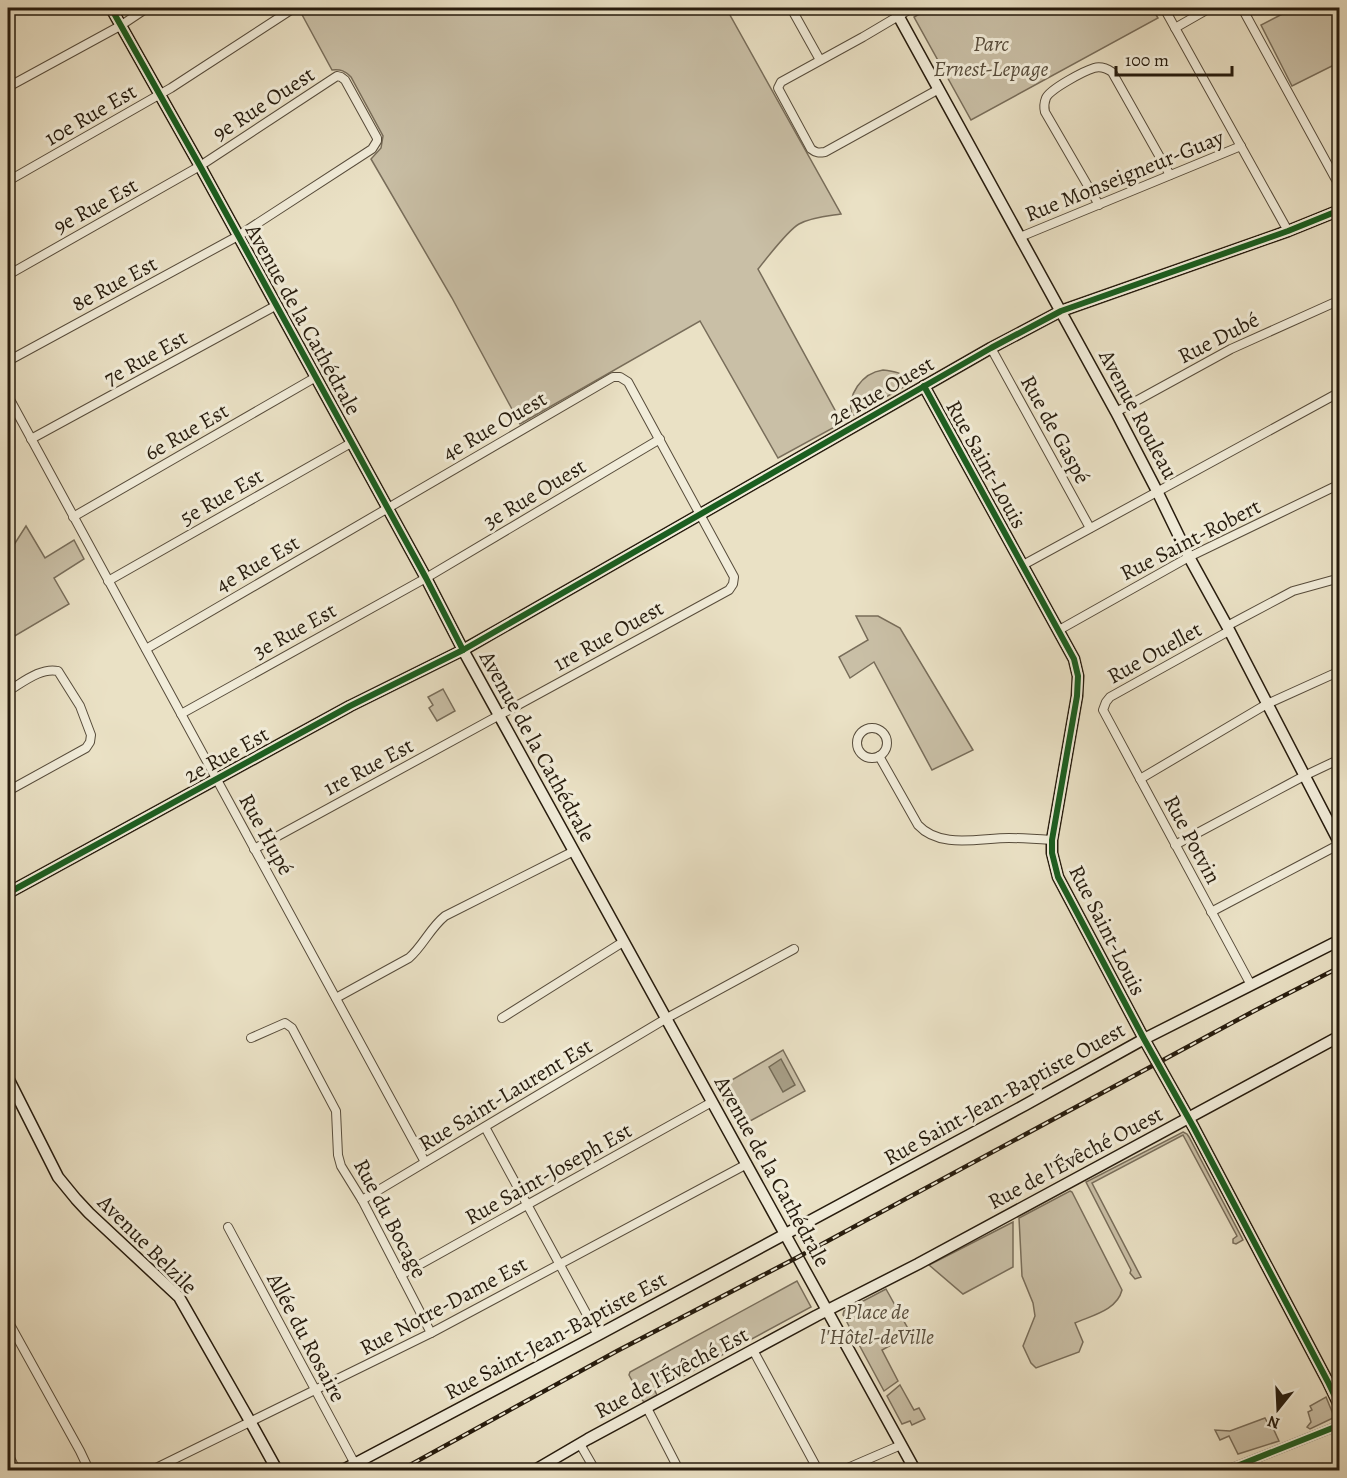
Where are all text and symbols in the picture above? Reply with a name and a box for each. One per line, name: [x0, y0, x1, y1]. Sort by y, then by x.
park label: Parc Ernest-Lepage: [934, 29, 1048, 84]
scale bar: [1116, 39, 1232, 77]
text: 100 m: [1125, 48, 1169, 72]
street label: 9e Rue Ouest: [207, 60, 320, 148]
street label: 10e Rue Est: [39, 77, 142, 153]
street label: Rue Monseigneur-Guay: [1020, 122, 1228, 230]
street label: 9e Rue Est: [48, 170, 143, 241]
street label: Avenue de la Cathédrale: [238, 218, 368, 420]
street label: 8e Rue Est: [66, 249, 163, 319]
street label: Rue Dubé: [1173, 305, 1264, 371]
street label: 7e Rue Est: [98, 323, 193, 393]
street label: Avenue Rouleau: [1091, 343, 1185, 485]
street label: 2e Rue Ouest: [823, 349, 940, 433]
street label: Rue de Gaspé: [1013, 370, 1097, 489]
street label: 4e Rue Ouest: [437, 384, 552, 468]
street label: Rue Saint-Louis: [938, 395, 1034, 534]
street label: 6e Rue Est: [139, 396, 234, 468]
street label: 3e Rue Ouest: [477, 451, 592, 536]
street label: 5e Rue Est: [174, 461, 269, 533]
street label: Rue Saint-Robert: [1115, 492, 1266, 588]
street label: 4e Rue Est: [210, 528, 305, 600]
street label: 1re Rue Ouest: [548, 593, 669, 679]
street label: 3e Rue Est: [247, 596, 342, 666]
street label: Rue Ouellet: [1102, 615, 1207, 691]
street label: Avenue de la Cathédrale: [472, 645, 602, 847]
street label: 2e Rue Est: [179, 719, 274, 790]
street label: 1re Rue Est: [318, 731, 419, 803]
street label: Rue Hupé: [231, 788, 301, 881]
street label: Rue Potvin: [1156, 790, 1228, 889]
street label: Rue Saint-Louis: [1061, 860, 1153, 1001]
street label: Rue Saint-Jean-Baptiste Ouest: [878, 1015, 1131, 1173]
street label: Rue Saint-Laurent Est: [413, 1031, 598, 1159]
street label: Avenue de la Cathédrale: [707, 1070, 837, 1272]
street label: Rue de l'Évêché Ouest: [983, 1099, 1168, 1217]
street label: Rue Saint-Joseph Est: [460, 1116, 637, 1232]
street label: Rue du Bocage: [346, 1154, 434, 1283]
street label: Avenue Belzile: [90, 1188, 204, 1301]
street label: Rue Notre-Dame Est: [354, 1249, 532, 1363]
street label: Rue Saint-Jean-Baptiste Est: [439, 1265, 672, 1407]
street label: Allée du Rosaire: [259, 1267, 353, 1407]
park label: Place de l'Hôtel-deVille: [820, 1297, 934, 1352]
street label: Rue de l'Évêché Est: [589, 1320, 754, 1426]
north arrow: [1248, 1379, 1308, 1439]
text: N: [1264, 1410, 1283, 1435]

